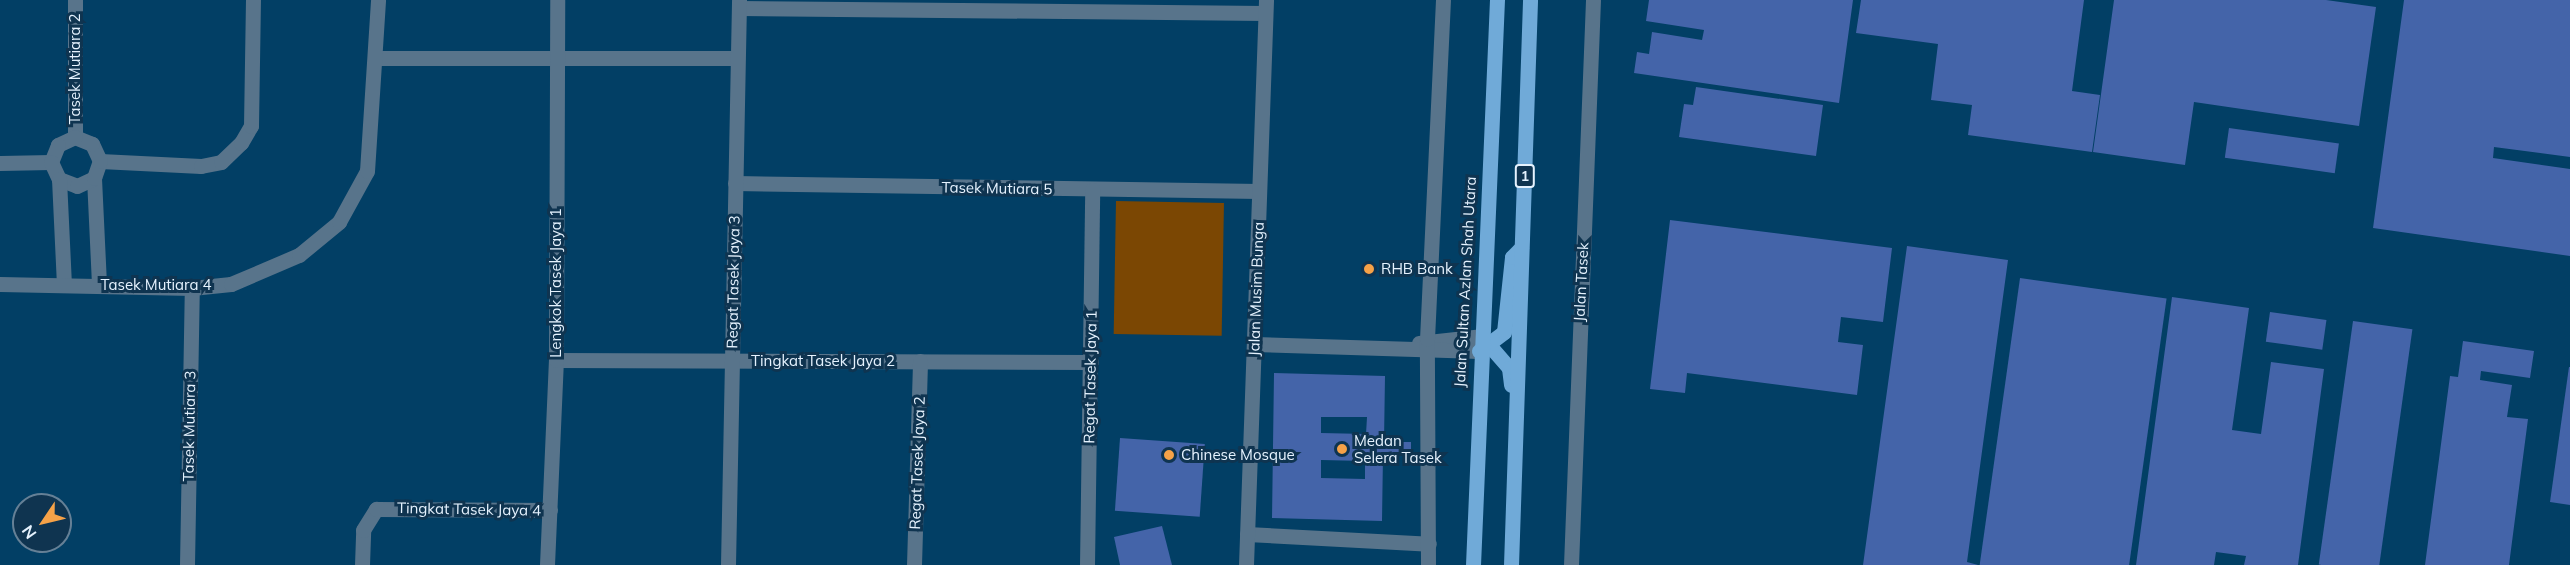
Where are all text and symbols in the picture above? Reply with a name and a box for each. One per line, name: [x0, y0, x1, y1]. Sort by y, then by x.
street label: Tasek Mutiara 2: [66, 14, 84, 124]
road number: 1: [1514, 165, 1536, 187]
street label: Jalan Sultan Azlan Shah Utara: [1450, 176, 1480, 388]
street label: Tasek Mutiara 5: [941, 178, 1053, 198]
street label: Lengkok Tasek Jaya 1: [547, 208, 565, 358]
street label: Regat Tasek Jaya 3: [723, 215, 743, 349]
street label: Jalan Musim Bunga: [1245, 221, 1267, 357]
street label: Jalan Tasek: [1570, 242, 1592, 322]
place label: RHB Bank: [1381, 260, 1453, 278]
marker: RHB Bank: [1362, 262, 1376, 276]
street label: Tasek Mutiara 4: [101, 276, 211, 294]
street label: Regat Tasek Jaya 1: [1080, 310, 1100, 444]
street label: Tingkat Tasek Jaya 2: [751, 352, 895, 370]
street label: Tasek Mutiara 3: [179, 370, 199, 482]
street label: Regat Tasek Jaya 2: [906, 396, 928, 530]
place label: Medan Selera Tasek: [1354, 431, 1442, 466]
marker: Medan Selera Tasek: [1335, 442, 1349, 456]
place label: Chinese Mosque: [1181, 446, 1295, 464]
marker: Chinese Mosque: [1162, 448, 1176, 462]
north arrow: [12, 493, 72, 553]
street label: Tingkat Tasek Jaya 4: [397, 499, 541, 519]
text: N: [17, 521, 41, 543]

